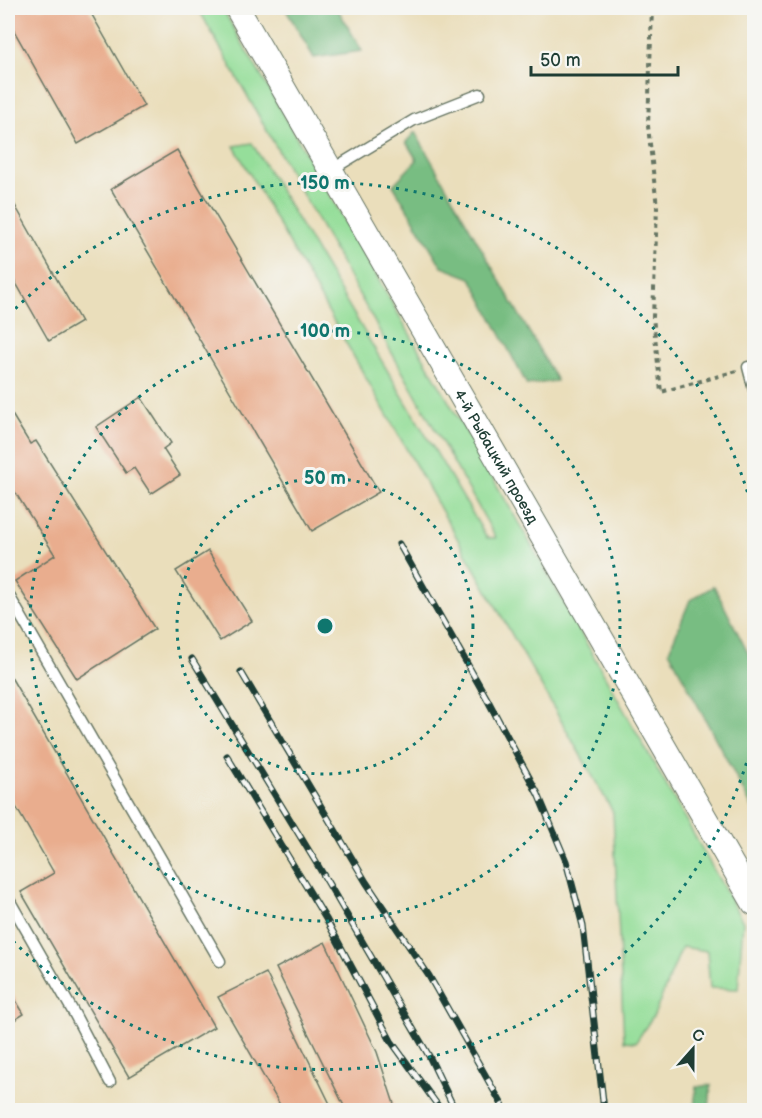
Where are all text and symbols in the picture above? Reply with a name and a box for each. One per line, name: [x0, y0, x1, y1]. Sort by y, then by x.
scale bar: [531, 39, 678, 77]
text: 50 m: [540, 50, 581, 71]
text: 150 m: [300, 173, 350, 194]
text: 100 m: [300, 321, 350, 342]
street label: 4-й Рыбацкий проезд: [449, 386, 542, 527]
text: 50 m: [304, 468, 346, 489]
centre of rings: [315, 616, 335, 636]
north arrow: [663, 1019, 723, 1079]
text: С: [689, 1026, 706, 1047]

